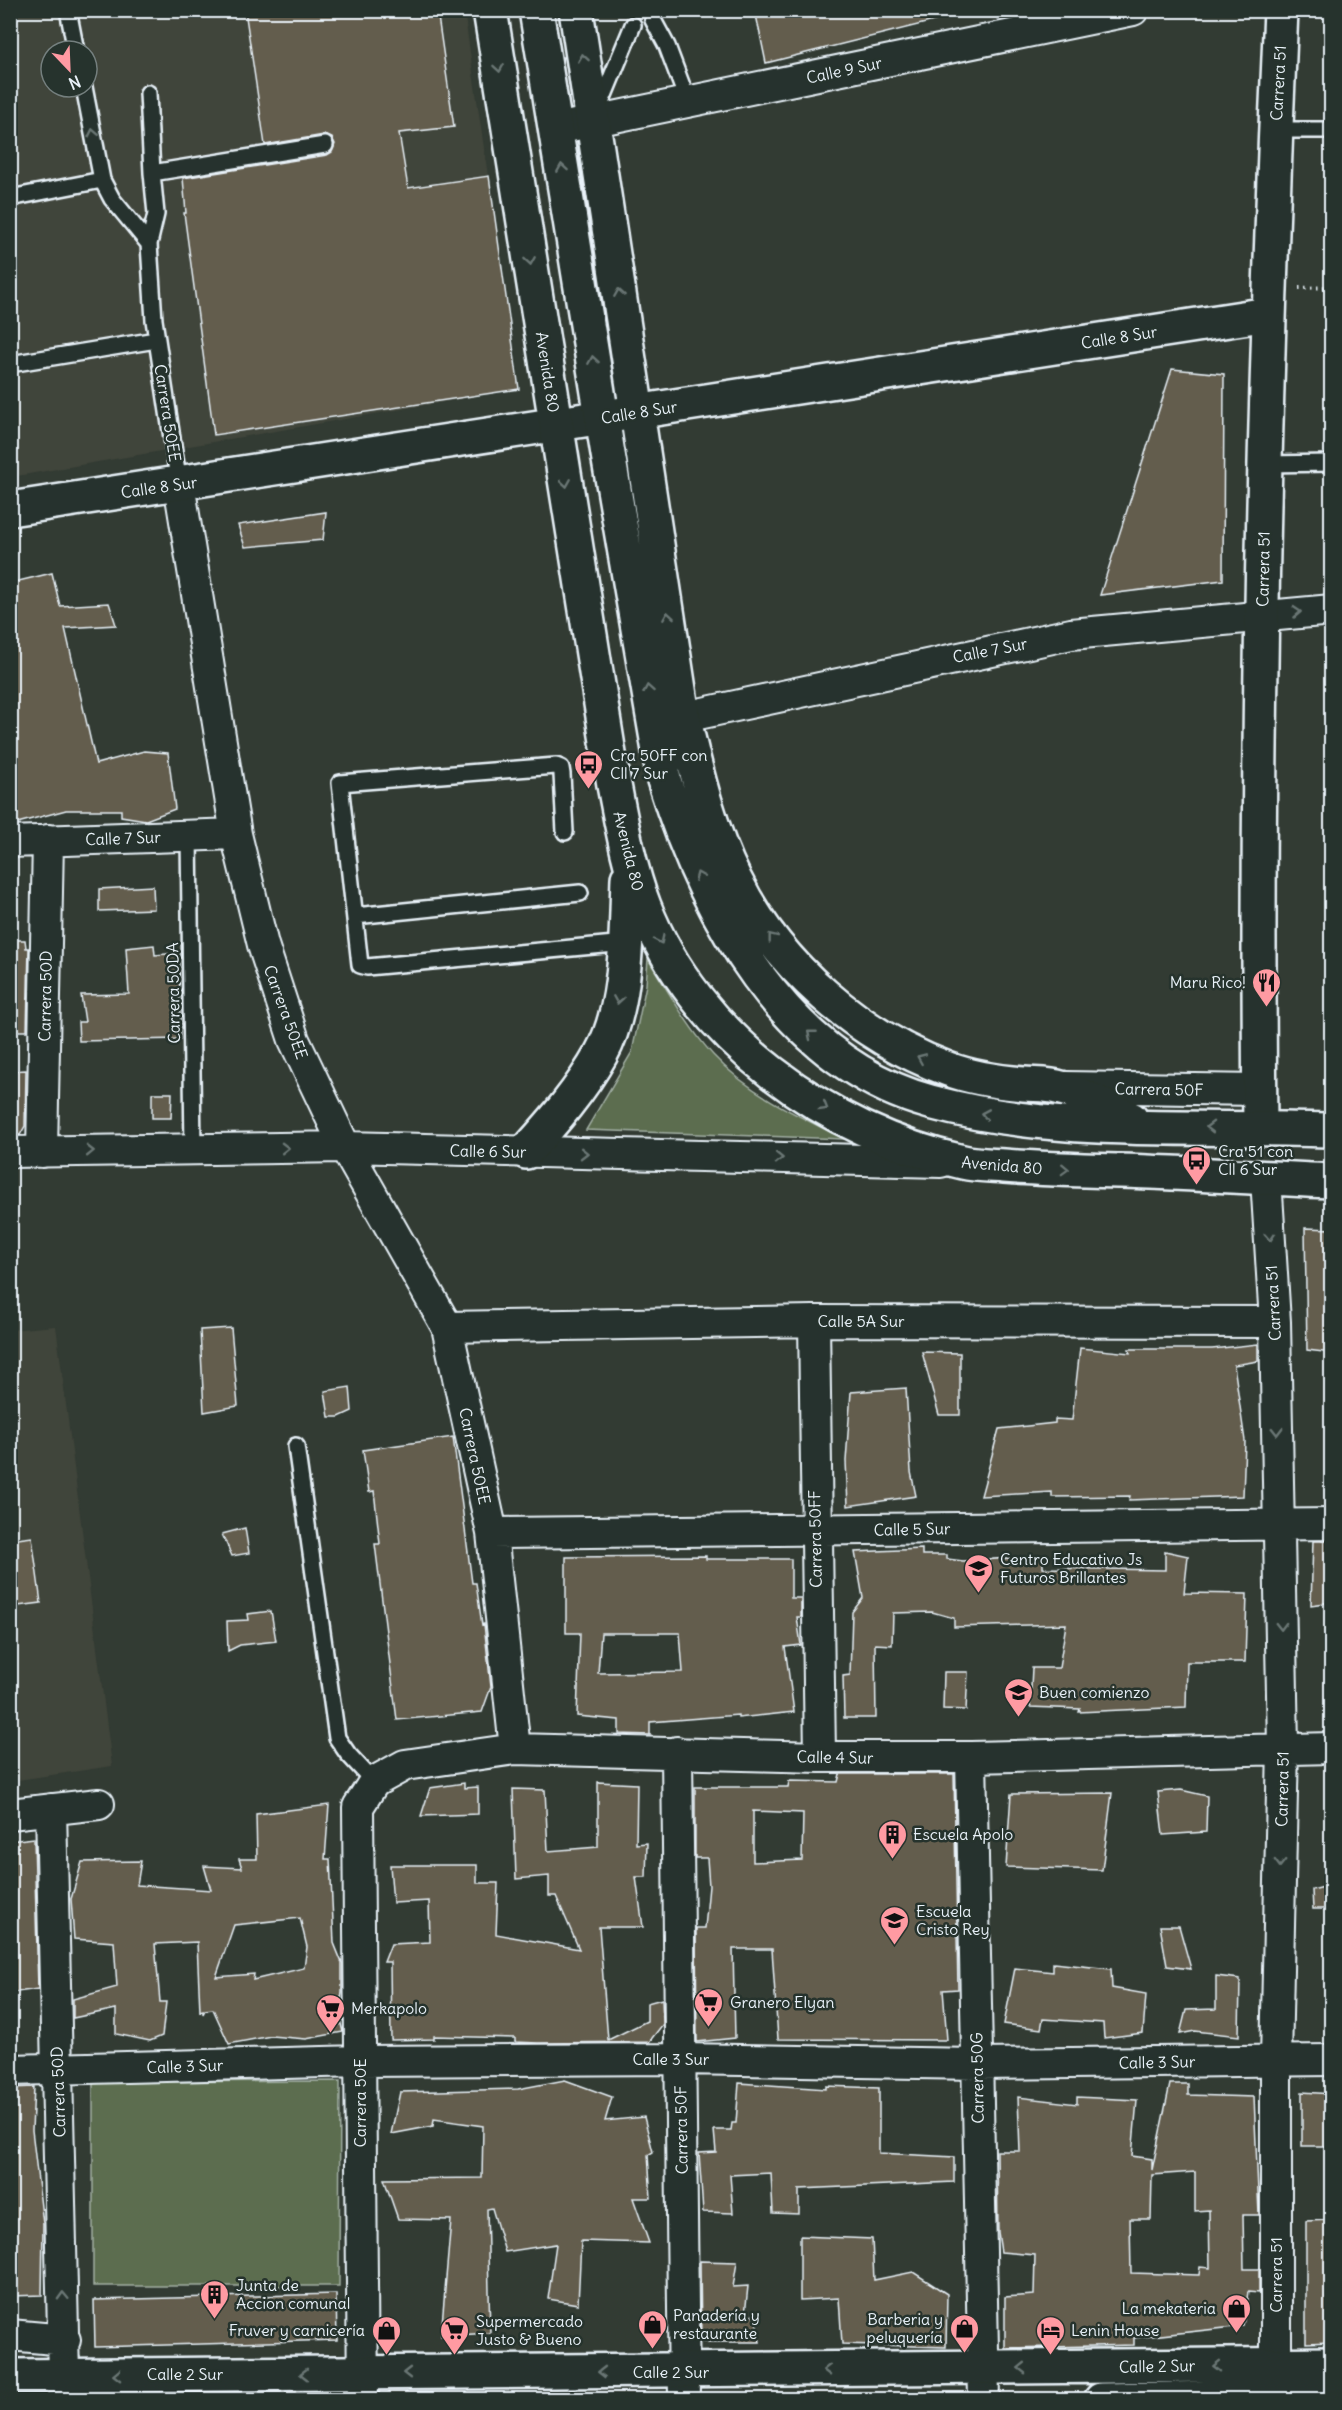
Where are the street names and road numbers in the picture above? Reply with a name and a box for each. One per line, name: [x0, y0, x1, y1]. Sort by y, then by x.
street label: Carrera 51: [1266, 45, 1290, 121]
street label: Calle 9 Sur: [804, 52, 884, 88]
street label: Calle 8 Sur: [1079, 321, 1159, 353]
street label: Avenida 80: [532, 330, 564, 414]
street label: Carrera 50EE: [150, 363, 186, 463]
street label: Calle 8 Sur: [599, 396, 679, 428]
street label: Calle 8 Sur: [120, 472, 199, 502]
street label: Carrera 51: [1252, 531, 1274, 607]
street label: Calle 7 Sur: [951, 633, 1029, 667]
street label: Avenida 80: [609, 809, 649, 893]
street label: Calle 7 Sur: [85, 827, 162, 849]
street label: Carrera 50DA: [162, 942, 184, 1044]
street label: Carrera 50D: [34, 950, 56, 1042]
street label: Carrera 50EE: [260, 962, 312, 1062]
street label: Carrera 50F: [1114, 1078, 1204, 1100]
street label: Calle 6 Sur: [449, 1140, 527, 1162]
street label: Avenida 80: [961, 1151, 1043, 1179]
street label: Carrera 51: [1261, 1265, 1285, 1341]
street label: Calle 5A Sur: [817, 1311, 905, 1331]
street label: Carrera 50EE: [455, 1406, 495, 1506]
street label: Carrera 50FF: [804, 1490, 826, 1588]
street label: Calle 5 Sur: [873, 1518, 951, 1540]
street label: Calle 4 Sur: [796, 1746, 874, 1768]
street label: Carrera 51: [1271, 1751, 1293, 1827]
street label: Carrera 50G: [966, 2032, 988, 2124]
street label: Carrera 50D: [46, 2046, 70, 2138]
street label: Calle 3 Sur: [633, 2049, 710, 2069]
street label: Calle 3 Sur: [1118, 2051, 1196, 2073]
street label: Calle 3 Sur: [146, 2055, 224, 2077]
street label: Carrera 50E: [350, 2058, 370, 2148]
street label: Carrera 50F: [670, 2085, 692, 2175]
street label: Carrera 51: [1266, 2237, 1286, 2313]
street label: Calle 2 Sur: [1119, 2355, 1196, 2377]
street label: Calle 2 Sur: [633, 2362, 710, 2382]
street label: Calle 2 Sur: [147, 2364, 224, 2384]

